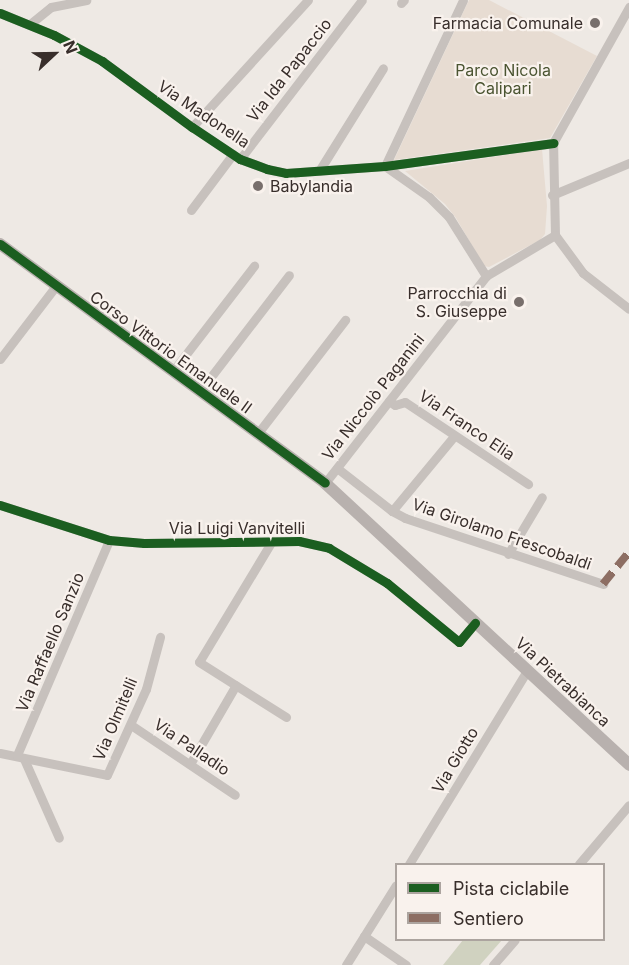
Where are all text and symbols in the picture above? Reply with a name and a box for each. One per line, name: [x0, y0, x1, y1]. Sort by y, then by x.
place label: Farmacia Comunale: [433, 13, 583, 33]
street label: Via Ida Papaccio: [243, 14, 335, 126]
marker: Farmacia Comunale: [588, 16, 602, 30]
north arrow: [24, 24, 84, 84]
text: N: [59, 38, 82, 57]
park label: Parco Nicola Calipari: [455, 60, 551, 98]
street label: Via Madonella: [154, 76, 254, 152]
place label: Babylandia: [270, 176, 353, 196]
marker: Babylandia: [251, 179, 265, 193]
place label: Parrocchia di S. Giuseppe: [407, 283, 507, 321]
street label: Corso Vittorio Emanuele II: [86, 287, 256, 417]
marker: Parrocchia di S. Giuseppe: [512, 295, 526, 309]
street label: Via Niccolò Paganini: [318, 330, 428, 464]
street label: Via Franco Elia: [415, 386, 519, 464]
street label: Via Girolamo Frescobaldi: [410, 494, 594, 574]
street label: Via Luigi Vanvitelli: [169, 518, 305, 538]
street label: Via Raffaello Sanzio: [12, 569, 88, 715]
street label: Via Pietrabianca: [512, 633, 614, 731]
street label: Via Olmitelli: [89, 675, 141, 763]
street label: Via Palladio: [150, 715, 234, 779]
street label: Via Giotto: [428, 724, 482, 796]
legend: [395, 863, 605, 941]
text: Pista ciclabile: [453, 878, 569, 899]
text: Sentiero: [453, 908, 524, 929]

